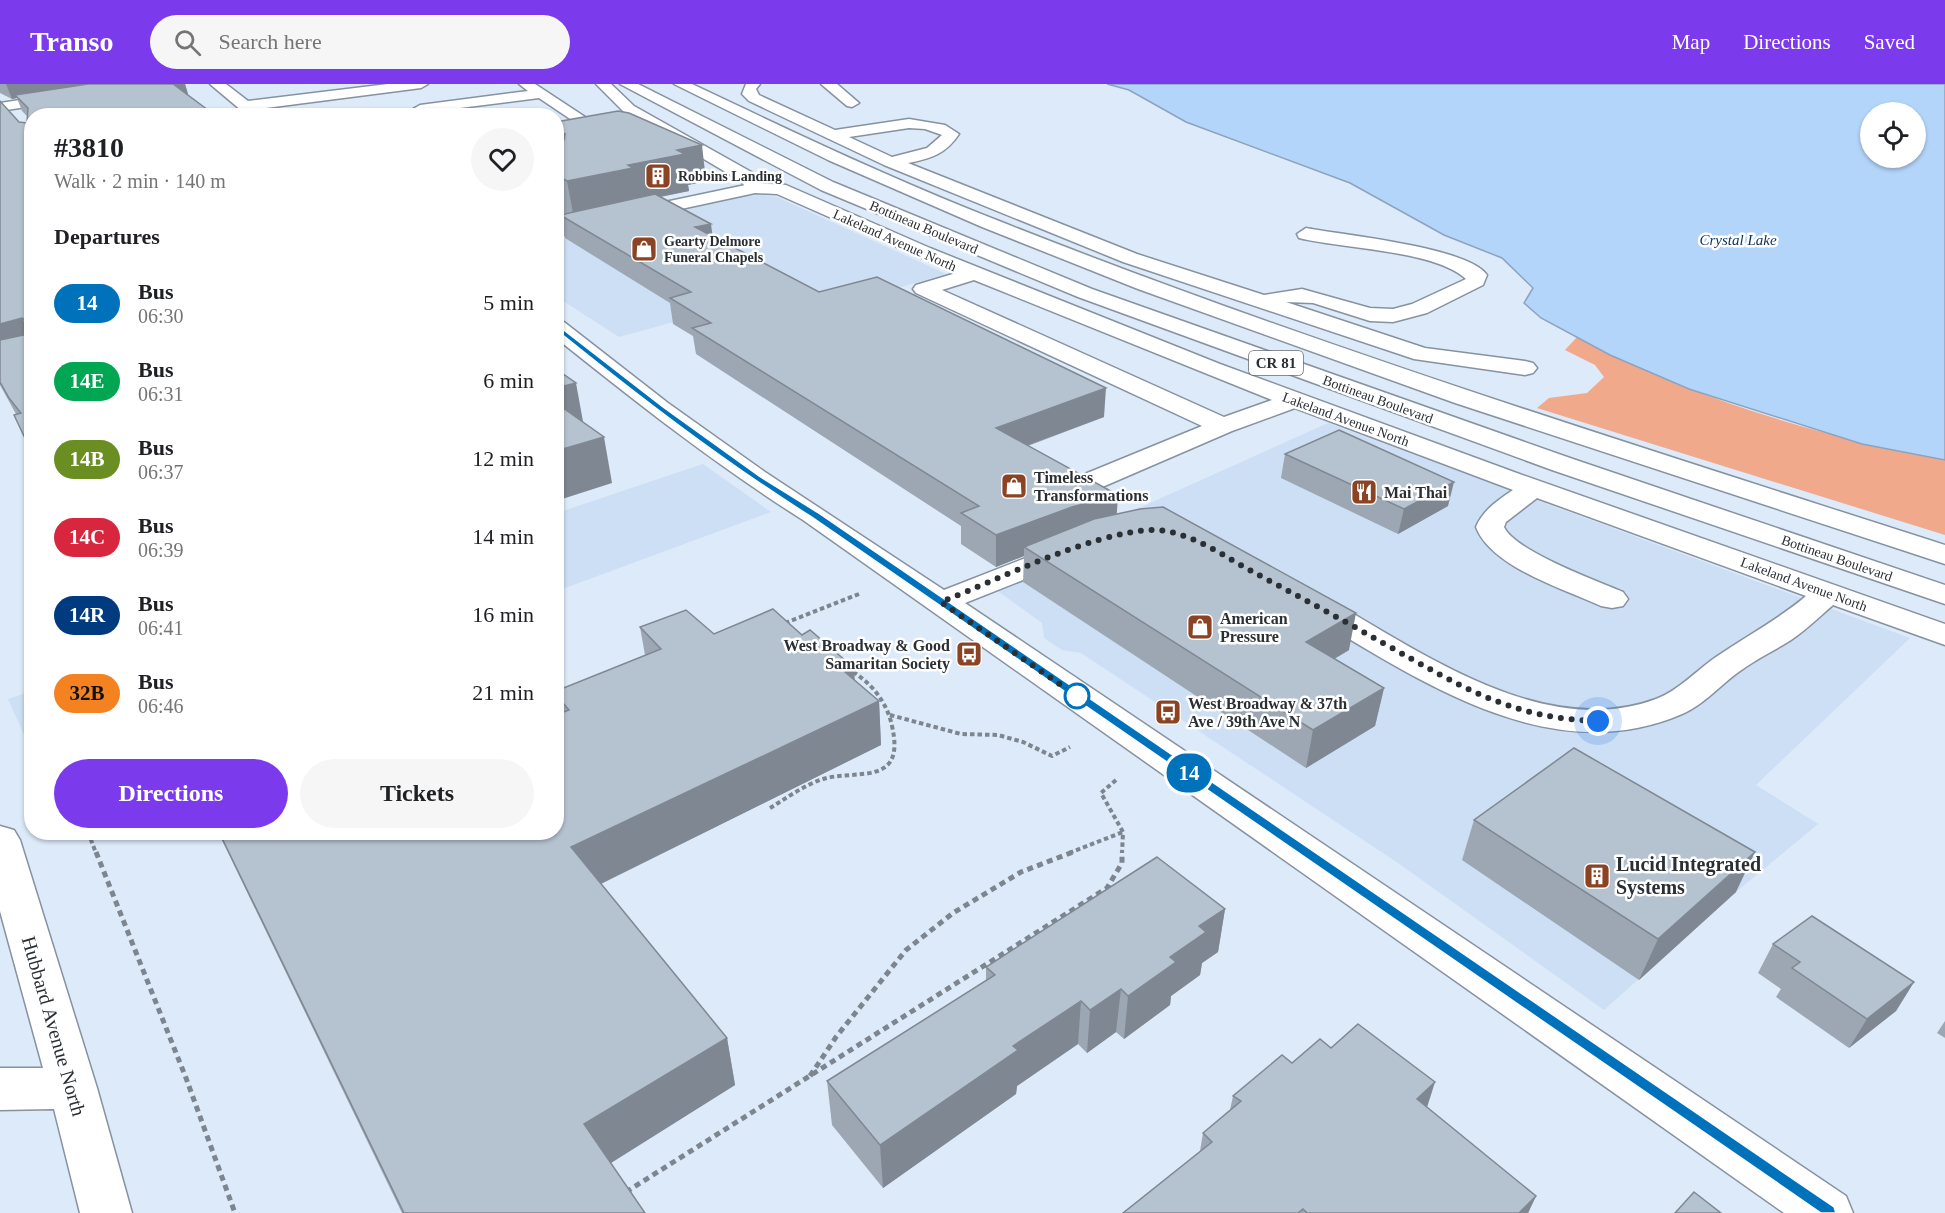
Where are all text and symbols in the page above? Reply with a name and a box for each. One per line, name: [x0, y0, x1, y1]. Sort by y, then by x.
search box: [150, 15, 570, 69]
text: Transo: [30, 26, 114, 57]
icon: search: [171, 26, 204, 59]
text: Search here: [219, 29, 322, 54]
text: Map: [1672, 30, 1710, 54]
text: Directions: [1743, 30, 1831, 54]
text: Saved: [1864, 30, 1915, 54]
map controls: [1860, 102, 1926, 168]
button: locate: [1860, 102, 1926, 168]
button: heart: [471, 128, 534, 191]
text: #3810: [54, 132, 124, 163]
building icon: Robbins Landing: [643, 161, 673, 191]
place label: Robbins Landing: [678, 169, 782, 184]
text: Walk · 2 min · 140 m: [54, 170, 226, 192]
street label: Bottineau Boulevard: [867, 198, 980, 257]
street label: Lakeland Avenue North: [831, 206, 959, 274]
text: Departures: [54, 224, 160, 249]
water label: Crystal Lake: [1699, 232, 1777, 248]
shop icon: Gearty Delmore Funeral Chapels: [629, 234, 659, 264]
place label: Gearty Delmore Funeral Chapels: [664, 234, 764, 265]
text: Bus: [138, 279, 173, 304]
text: 5 min: [483, 290, 534, 315]
text: 14: [77, 291, 98, 315]
text: 06:30: [138, 305, 184, 327]
road number: CR 81: [1249, 351, 1303, 375]
text: Bus: [138, 357, 173, 382]
text: 6 min: [483, 368, 534, 393]
text: 14E: [69, 369, 105, 393]
street label: Bottineau Boulevard: [1321, 373, 1435, 426]
text: 06:31: [138, 383, 184, 405]
street label: Lakeland Avenue North: [1281, 390, 1411, 449]
text: Bus: [138, 435, 173, 460]
text: 12 min: [472, 446, 534, 471]
text: 14B: [69, 447, 105, 471]
text: 06:37: [138, 461, 184, 483]
place label: Timeless Transformations: [1034, 469, 1148, 504]
shop icon: Timeless Transformations: [999, 471, 1029, 501]
restaurant icon: Mai Thai: [1349, 477, 1379, 507]
place label: Mai Thai: [1384, 484, 1448, 501]
text: Bus: [138, 513, 173, 538]
text: 14 min: [472, 524, 534, 549]
text: 14C: [69, 525, 105, 549]
street label: Bottineau Boulevard: [1779, 532, 1894, 584]
text: 06:39: [138, 539, 184, 561]
street label: Lakeland Avenue North: [1739, 555, 1869, 614]
text: Bus: [138, 591, 173, 616]
text: 16 min: [472, 602, 534, 627]
text: 14R: [69, 603, 105, 627]
place label: American Pressure: [1220, 610, 1288, 645]
shop icon: American Pressure: [1185, 612, 1215, 642]
text: 06:41: [138, 617, 184, 639]
place label: West Broadway & Good Samaritan Society: [784, 637, 950, 673]
bus stop icon: West Broadway & Good Samaritan Society: [954, 639, 984, 669]
text: Bus: [138, 669, 173, 694]
text: 21 min: [472, 680, 534, 705]
text: 32B: [69, 681, 105, 705]
unlabelled marker: [1064, 683, 1090, 709]
text: 06:46: [138, 695, 184, 717]
place label: West Broadway & 37th Ave / 39th Ave N: [1188, 695, 1347, 730]
bus stop icon: West Broadway & 37th Ave / 39th Ave N: [1153, 697, 1183, 727]
your location: [1583, 706, 1613, 736]
line badge: 14: [1162, 754, 1216, 792]
button: Directions: [54, 759, 288, 828]
button: Tickets: [300, 759, 534, 828]
text: 14: [1179, 761, 1200, 785]
place label: Lucid Integrated Systems: [1616, 853, 1761, 899]
building icon: Lucid Integrated Systems: [1582, 861, 1612, 891]
street label: Hubbard Avenue North: [18, 933, 90, 1119]

